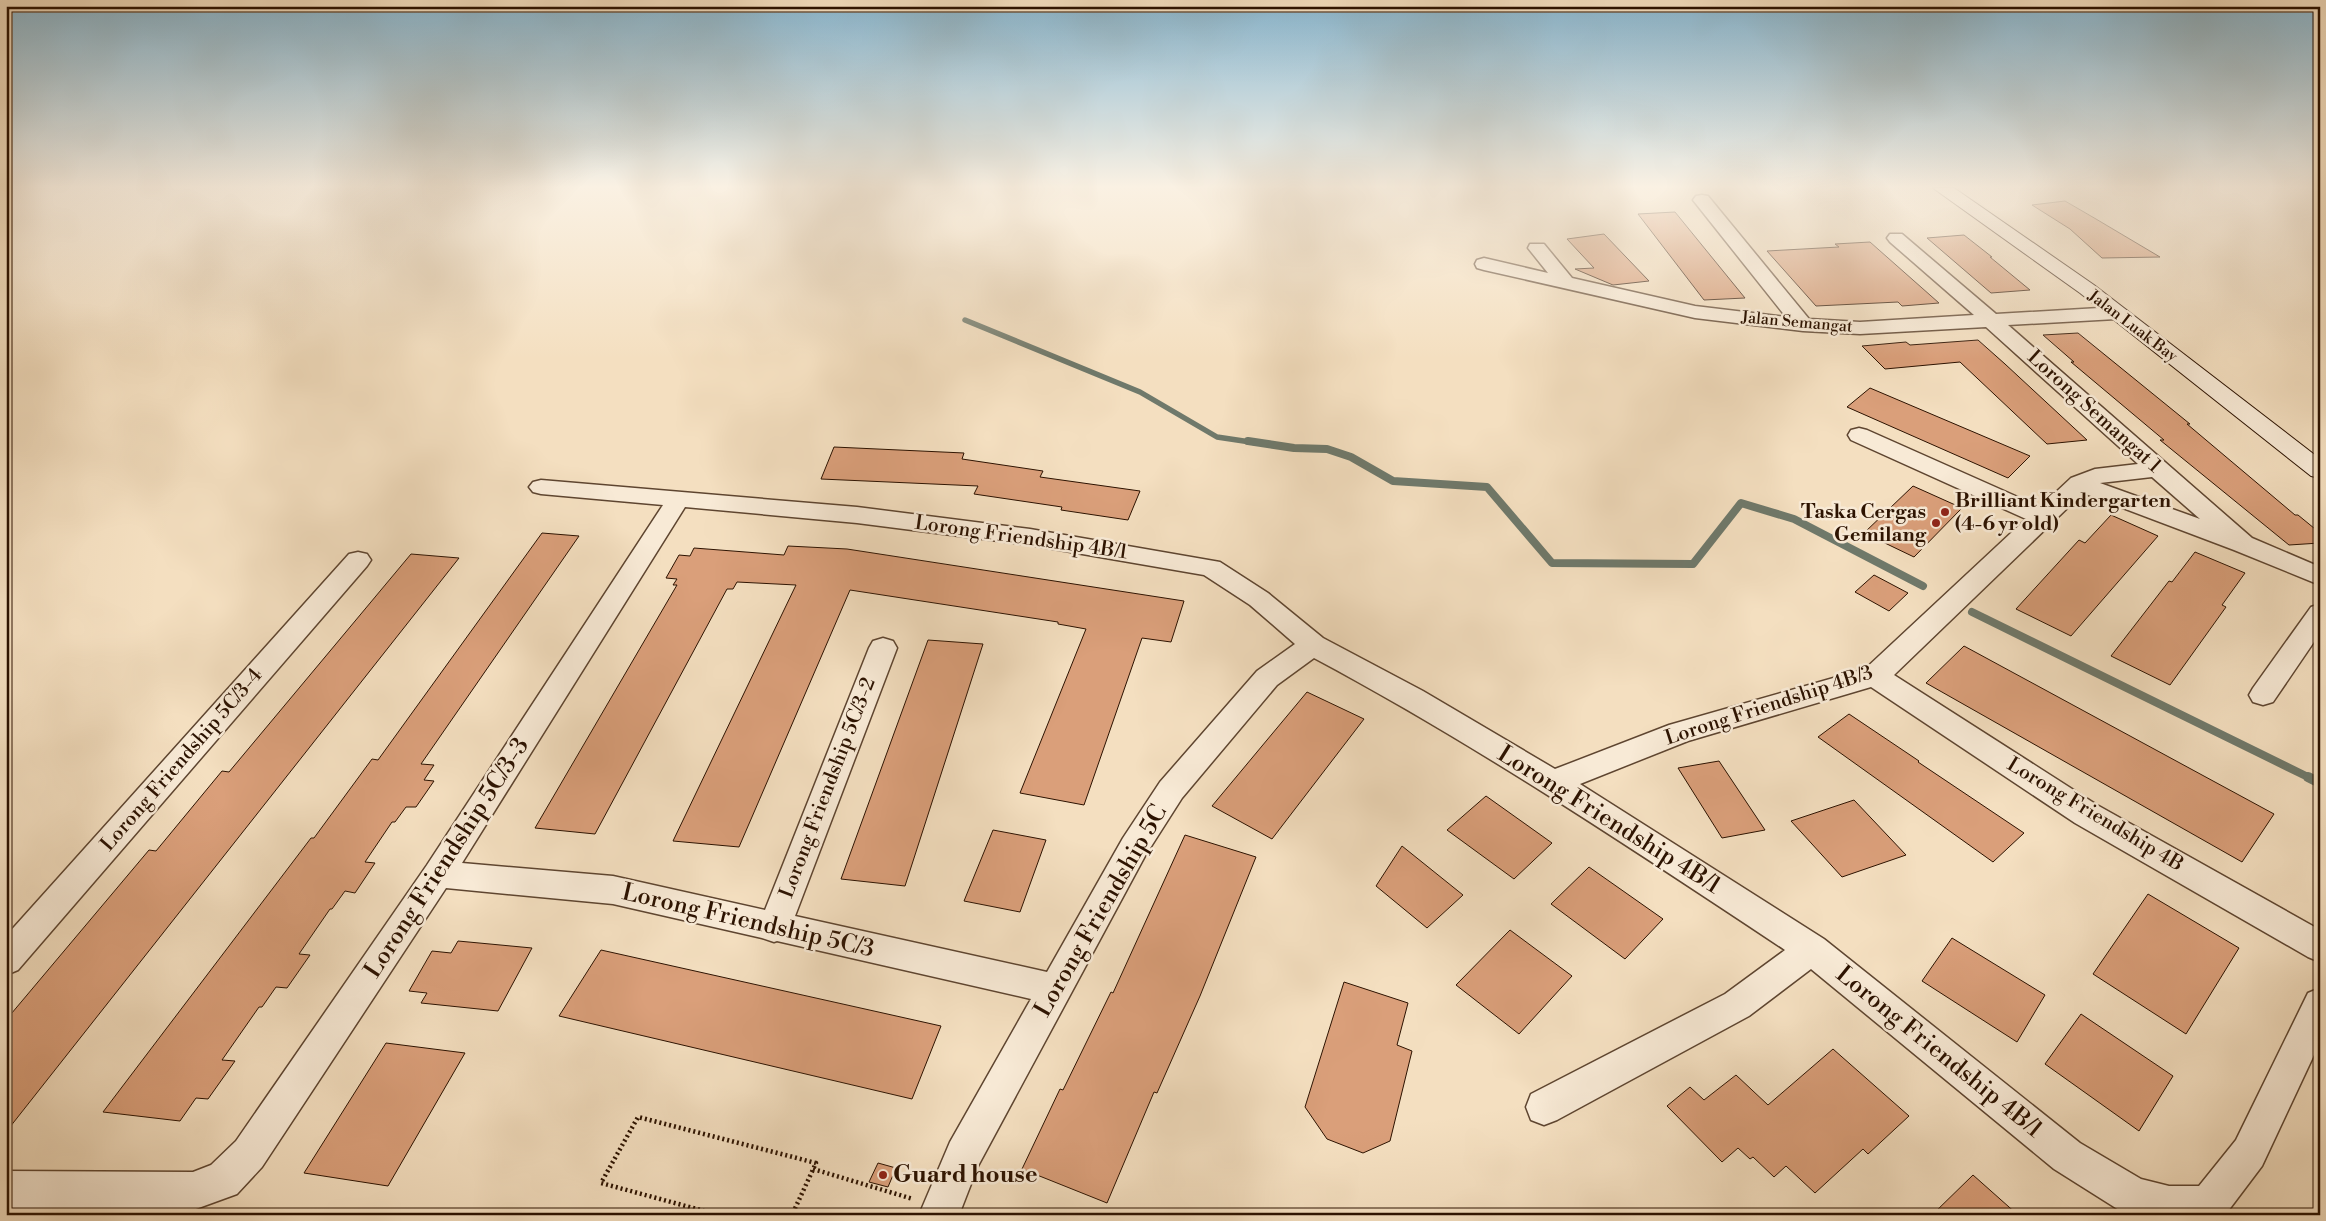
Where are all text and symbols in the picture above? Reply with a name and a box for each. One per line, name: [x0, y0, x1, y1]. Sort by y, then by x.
street label: Jalan Luak Bay: [2083, 285, 2182, 366]
street label: Jalan Semangat: [1740, 307, 1854, 337]
street label: Lorong Semangat 1: [2022, 345, 2167, 479]
place label: Brilliant Kindergarten (4-6 yr old): [1955, 489, 2172, 537]
place label: Taska Cergas Gemilang: [1801, 500, 1927, 548]
marker: Brilliant Kindergarten (4-6 yr old): [1939, 506, 1951, 518]
street label: Lorong Friendship 4B/1: [913, 511, 1129, 565]
marker: Taska Cergas Gemilang: [1930, 517, 1942, 529]
street label: Lorong Friendship 4B/3: [1662, 661, 1876, 751]
street label: Lorong Friendship 5C/3-4: [96, 663, 269, 857]
street label: Lorong Friendship 5C/3-2: [774, 674, 882, 902]
street label: Lorong Friendship 5C/3-3: [358, 732, 536, 984]
street label: Lorong Friendship 4B/1: [1492, 739, 1727, 901]
street label: Lorong Friendship 4B: [2002, 752, 2188, 878]
street label: Lorong Friendship 5C: [1028, 799, 1174, 1023]
street label: Lorong Friendship 5C/3: [619, 877, 877, 965]
street label: Lorong Friendship 4B/1: [1830, 959, 2049, 1145]
place label: Guard house: [893, 1160, 1038, 1190]
marker: Guard house: [877, 1169, 889, 1181]

